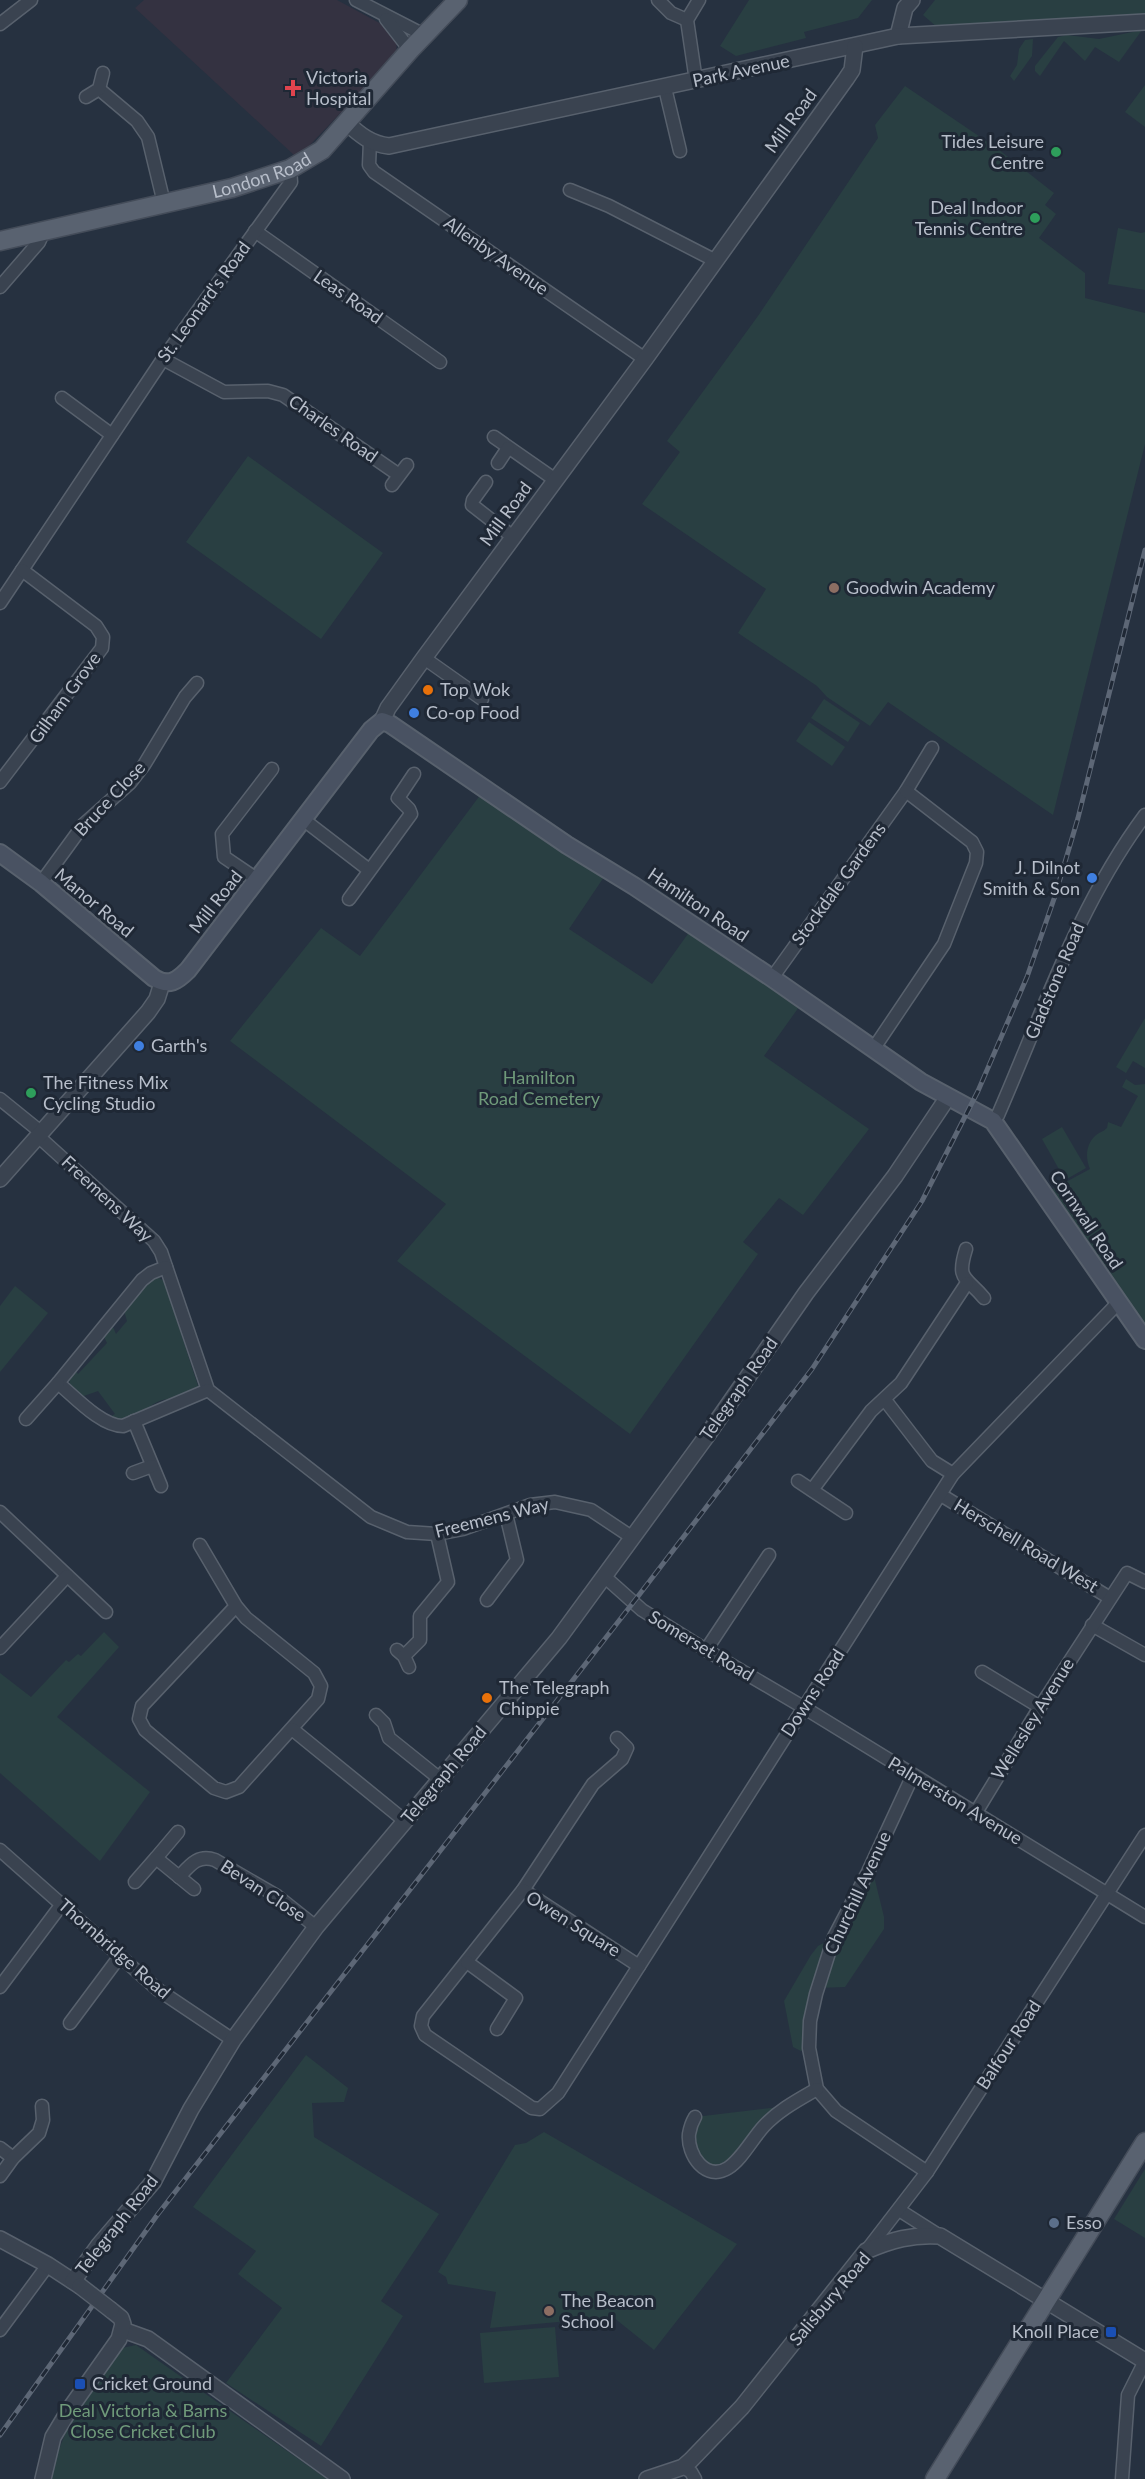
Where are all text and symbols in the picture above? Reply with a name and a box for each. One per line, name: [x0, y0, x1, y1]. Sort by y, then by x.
street label: Park Avenue: [690, 49, 791, 91]
place label: Victoria Hospital: [306, 66, 372, 109]
marker: Victoria Hospital: [284, 79, 302, 97]
street label: Mill Road: [760, 84, 821, 157]
place label: Tides Leisure Centre: [941, 130, 1044, 173]
marker: Tides Leisure Centre: [1049, 145, 1063, 159]
street label: London Road: [210, 147, 315, 202]
place label: Deal Indoor Tennis Centre: [915, 196, 1023, 239]
street label: Allenby Avenue: [440, 211, 553, 299]
marker: Deal Indoor Tennis Centre: [1028, 211, 1042, 225]
street label: St. Leonard's Road: [152, 237, 254, 366]
street label: Leas Road: [310, 264, 387, 328]
street label: Charles Road: [285, 389, 382, 467]
street label: Mill Road: [475, 477, 536, 550]
place label: Goodwin Academy: [846, 576, 996, 598]
marker: Goodwin Academy: [827, 581, 841, 595]
street label: Gilham Grove: [24, 647, 105, 747]
place label: Top Wok: [440, 678, 511, 700]
marker: Top Wok: [421, 683, 435, 697]
place label: Co-op Food: [426, 701, 520, 723]
marker: Co-op Food: [407, 706, 421, 720]
street label: Bruce Close: [69, 756, 149, 840]
street label: Stockdale Gardens: [786, 818, 890, 949]
place label: J. Dilnot Smith & Son: [983, 856, 1081, 899]
street label: Hamilton Road: [644, 862, 753, 946]
street label: Manor Road: [51, 863, 139, 942]
street label: Mill Road: [184, 865, 247, 937]
marker: J. Dilnot Smith & Son: [1085, 871, 1099, 885]
street label: Gladstone Road: [1020, 919, 1089, 1042]
place label: Garth's: [151, 1034, 207, 1056]
marker: Garth's: [132, 1039, 146, 1053]
park label: Hamilton Road Cemetery: [478, 1066, 601, 1109]
place label: The Fitness Mix Cycling Studio: [43, 1071, 168, 1114]
marker: The Fitness Mix Cycling Studio: [24, 1086, 38, 1100]
street label: Freemens Way: [57, 1150, 158, 1247]
street label: Cornwall Road: [1046, 1166, 1128, 1273]
street label: Telegraph Road: [694, 1333, 782, 1444]
street label: Freemens Way: [432, 1492, 552, 1542]
street label: Herschell Road West: [950, 1493, 1103, 1597]
street label: Somerset Road: [645, 1605, 758, 1685]
street label: Downs Road: [776, 1644, 849, 1740]
street label: Wellesley Avenue: [986, 1654, 1078, 1783]
place label: The Telegraph Chippie: [499, 1676, 610, 1719]
marker: The Telegraph Chippie: [480, 1691, 494, 1705]
street label: Telegraph Road: [396, 1721, 491, 1828]
street label: Palmerston Avenue: [884, 1751, 1027, 1849]
street label: Churchill Avenue: [819, 1828, 895, 1958]
street label: Bevan Close: [217, 1854, 310, 1926]
street label: Owen Square: [522, 1885, 625, 1961]
street label: Thornbridge Road: [54, 1893, 175, 2003]
street label: Balfour Road: [971, 1996, 1045, 2093]
street label: Telegraph Road: [70, 2170, 162, 2279]
place label: Esso: [1066, 2211, 1102, 2233]
marker: Esso: [1047, 2216, 1061, 2230]
street label: Salisbury Road: [784, 2247, 875, 2349]
place label: The Beacon School: [561, 2289, 654, 2332]
marker: The Beacon School: [542, 2304, 556, 2318]
place label: Knoll Place: [1012, 2320, 1099, 2342]
marker: Knoll Place: [1104, 2325, 1118, 2339]
place label: Cricket Ground: [92, 2372, 212, 2394]
marker: Cricket Ground: [73, 2377, 87, 2391]
park label: Deal Victoria & Barns Close Cricket Club: [59, 2399, 228, 2442]

